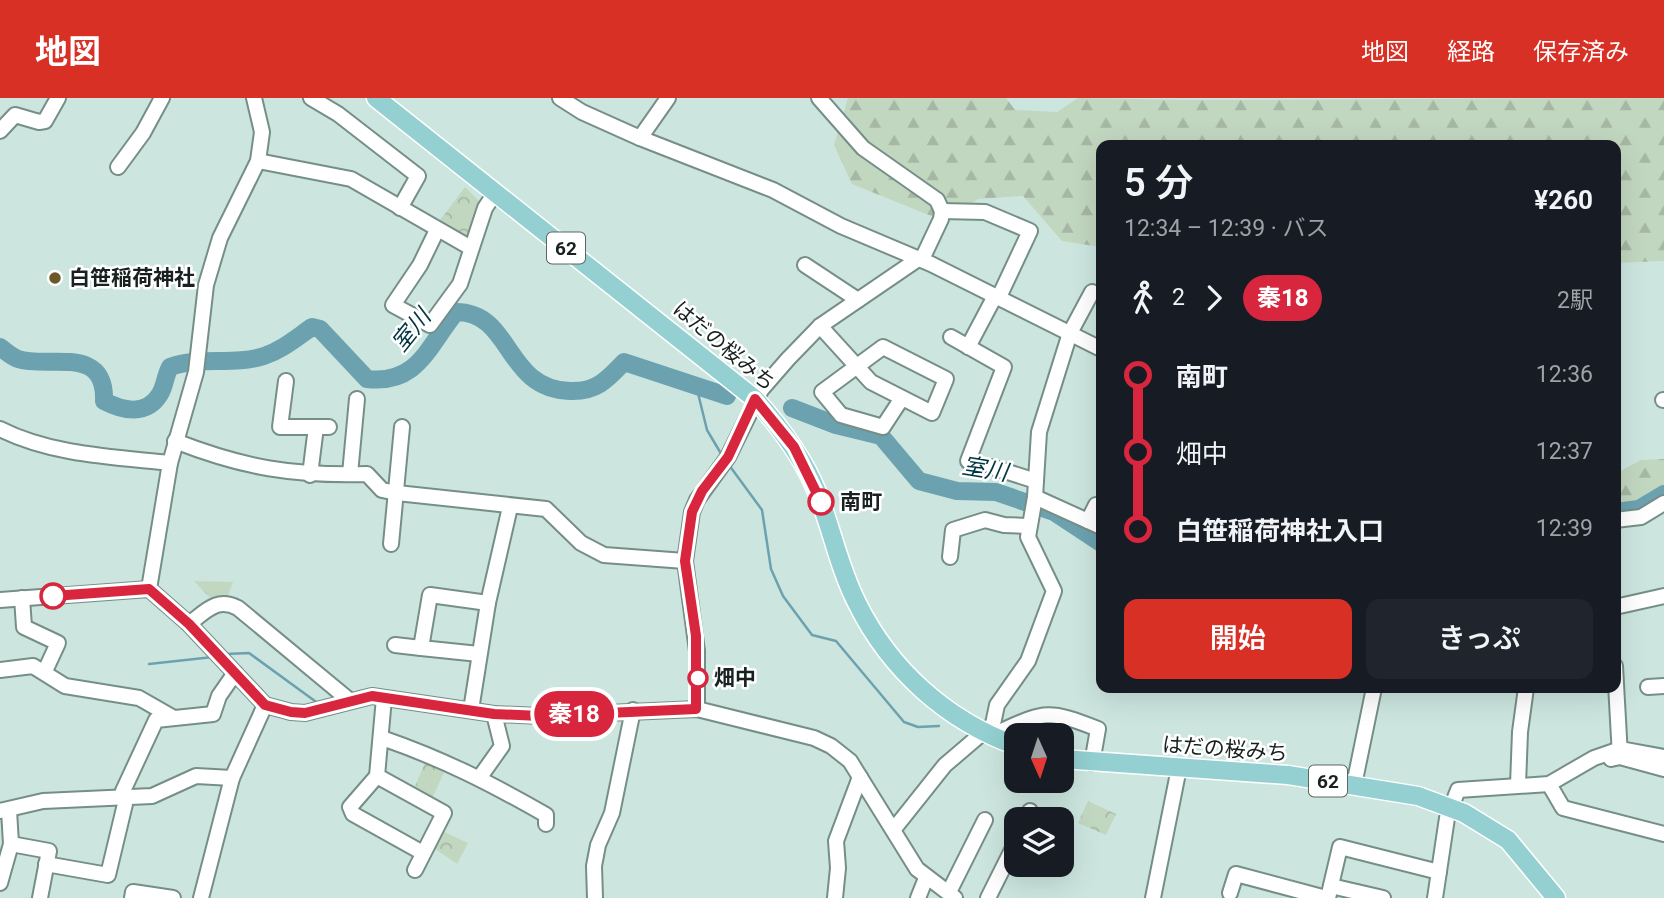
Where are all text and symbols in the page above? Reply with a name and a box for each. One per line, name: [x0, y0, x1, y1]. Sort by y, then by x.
text: 地図: [35, 32, 101, 71]
text: 地図: [1361, 38, 1409, 66]
text: 経路: [1447, 38, 1495, 66]
text: 保存済み: [1533, 38, 1629, 66]
text: 5 分: [1124, 161, 1193, 205]
text: ¥260: [1534, 185, 1593, 215]
text: 12:34 – 12:39 · バス: [1124, 215, 1328, 242]
road number: 62: [547, 232, 585, 264]
place label: 白笹稲荷神社: [69, 266, 195, 290]
marker: 白笹稲荷神社: [47, 270, 63, 286]
icon: walk: [1124, 279, 1162, 317]
icon: forward: [1195, 279, 1233, 317]
text: 2: [1172, 284, 1185, 311]
text: 秦18: [1257, 284, 1308, 312]
text: 2駅: [1557, 287, 1593, 314]
street label: はだの桜みち: [668, 296, 780, 396]
water label: 室川: [386, 302, 438, 357]
text: 12:36: [1536, 361, 1593, 388]
text: 南町: [1176, 362, 1228, 392]
text: 12:37: [1536, 438, 1593, 465]
text: 畑中: [1176, 439, 1228, 469]
water label: 室川: [960, 453, 1013, 487]
marker: 南町: [808, 489, 834, 515]
place label: 南町: [840, 490, 882, 514]
text: 12:39: [1536, 515, 1593, 542]
text: 白笹稲荷神社入口: [1176, 516, 1384, 546]
unlabelled marker: [40, 583, 66, 609]
button: 開始: [1124, 599, 1352, 679]
button: きっぷ: [1366, 599, 1593, 679]
place label: 畑中: [714, 666, 756, 690]
marker: 畑中: [688, 668, 708, 688]
line badge: 秦18: [534, 691, 614, 737]
text: 秦18: [548, 700, 600, 728]
north arrow: [1004, 723, 1074, 793]
map controls: [1004, 723, 1074, 877]
street label: はだの桜みち: [1162, 733, 1288, 765]
road number: 62: [1309, 766, 1347, 796]
button: layers: [1004, 807, 1074, 877]

